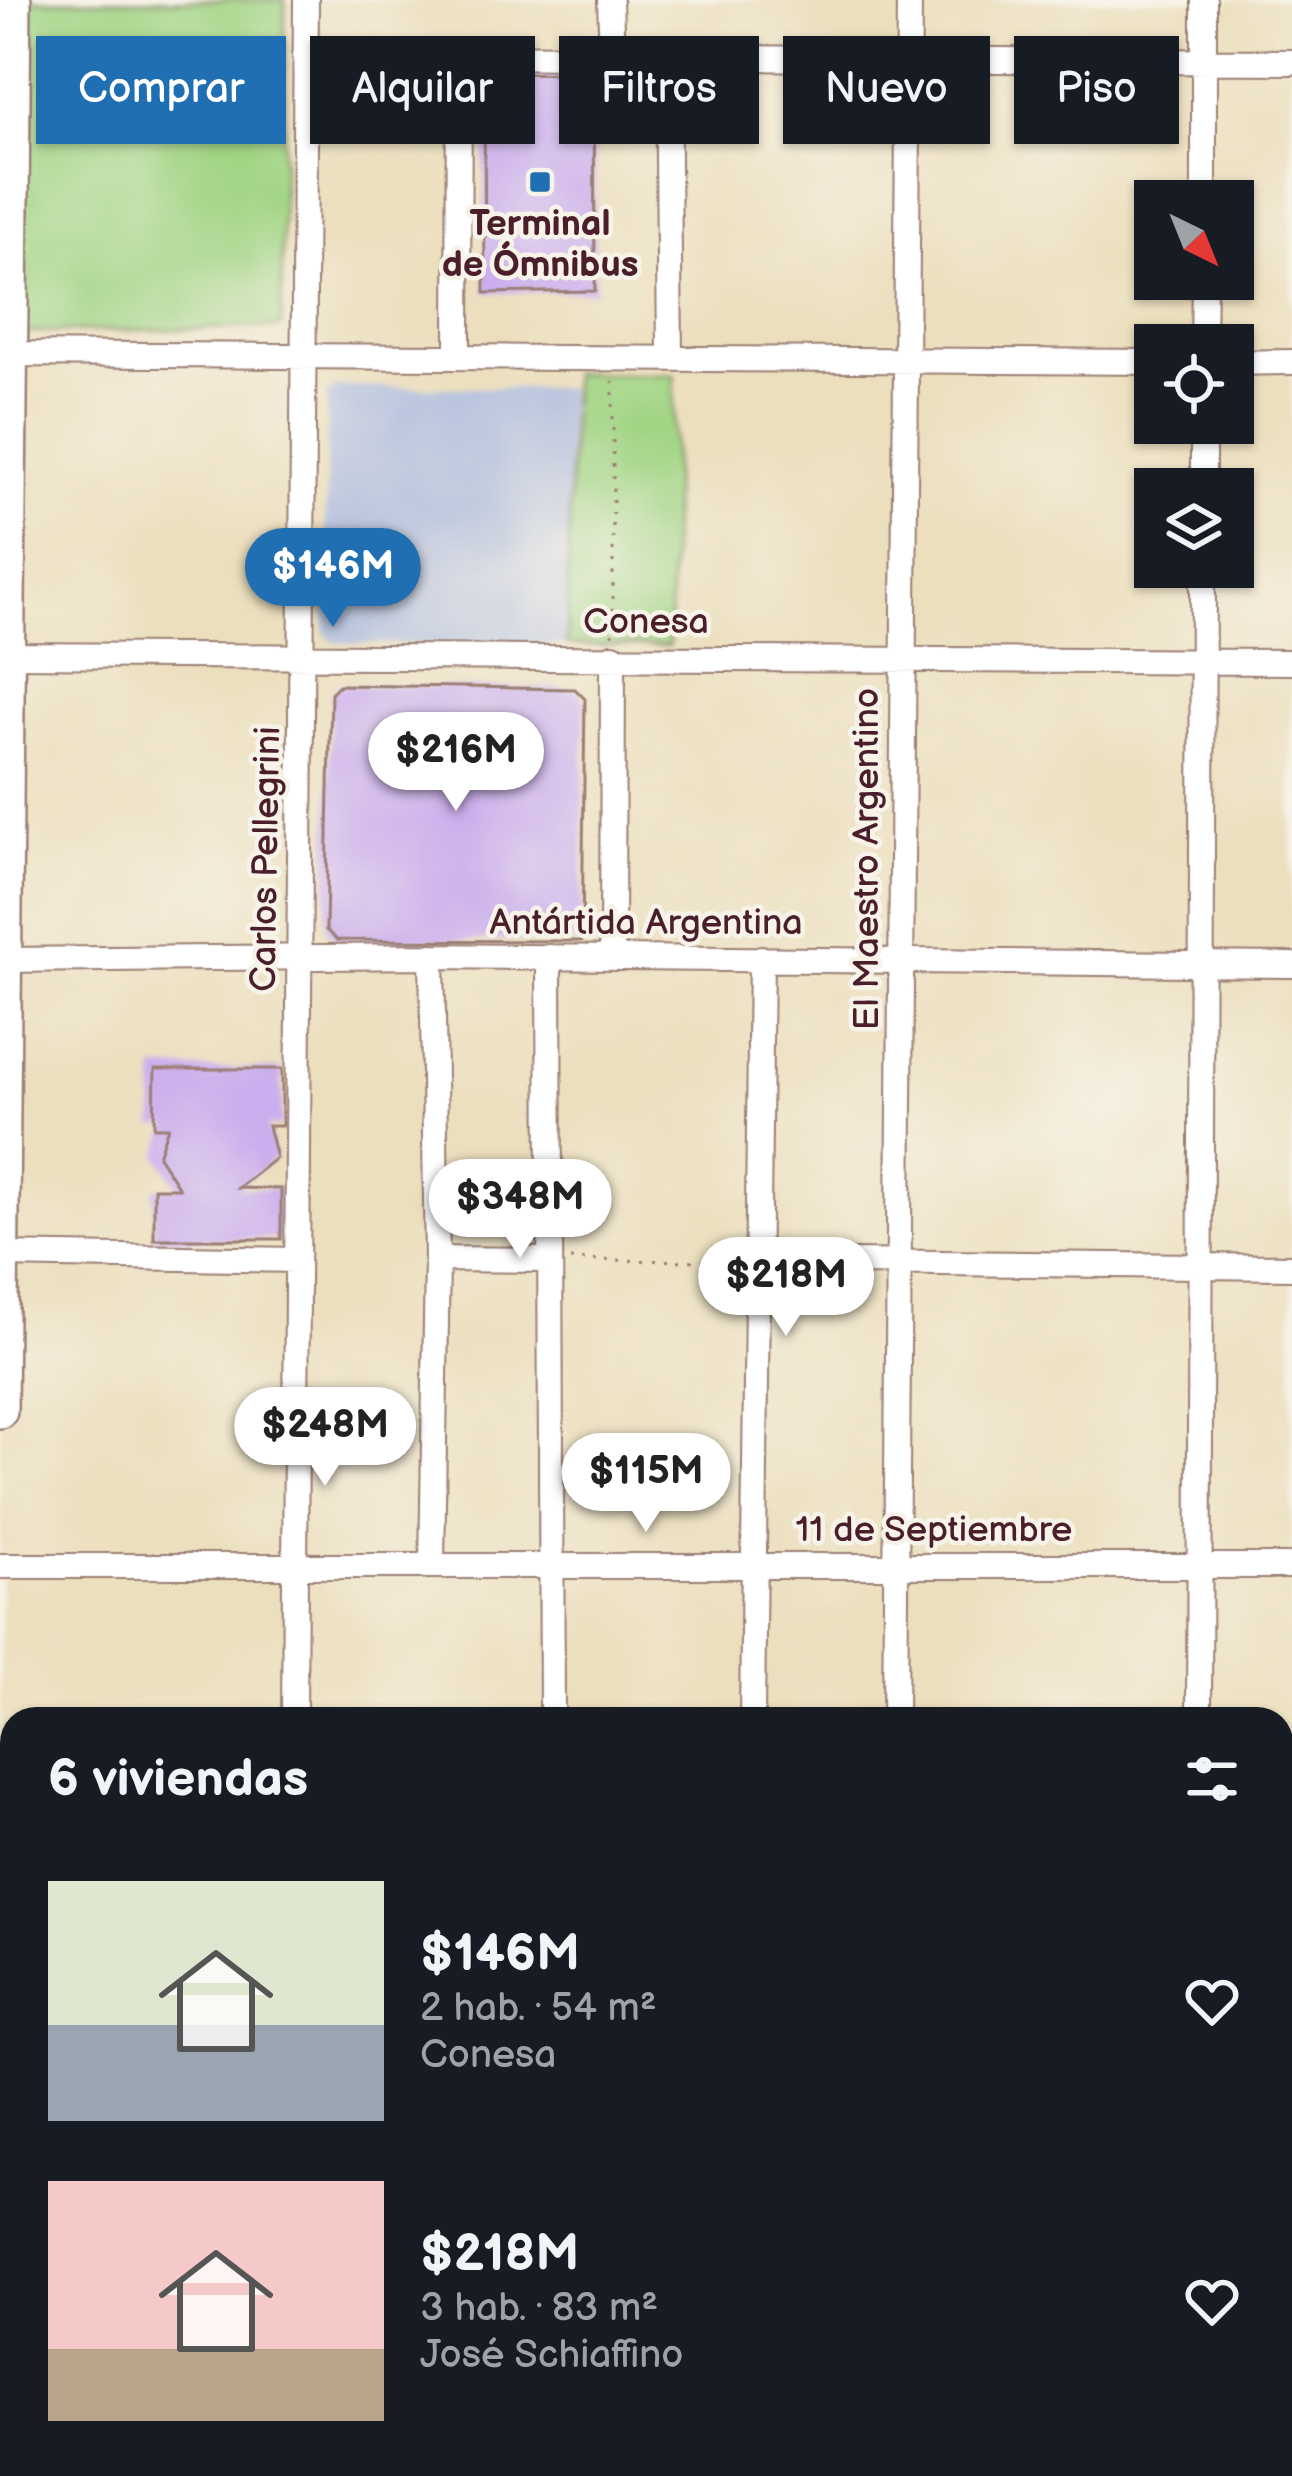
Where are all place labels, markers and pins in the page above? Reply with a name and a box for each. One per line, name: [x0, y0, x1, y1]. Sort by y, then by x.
marker: Terminal de Ómnibus: [527, 169, 553, 195]
place label: Terminal de Ómnibus: [442, 203, 638, 287]
pin: $146M: [249, 528, 417, 630]
pin: $216M: [372, 712, 540, 814]
pin: $348M: [436, 1159, 604, 1261]
pin: $218M: [702, 1237, 870, 1339]
pin: $248M: [241, 1387, 409, 1489]
pin: $115M: [562, 1433, 730, 1535]

